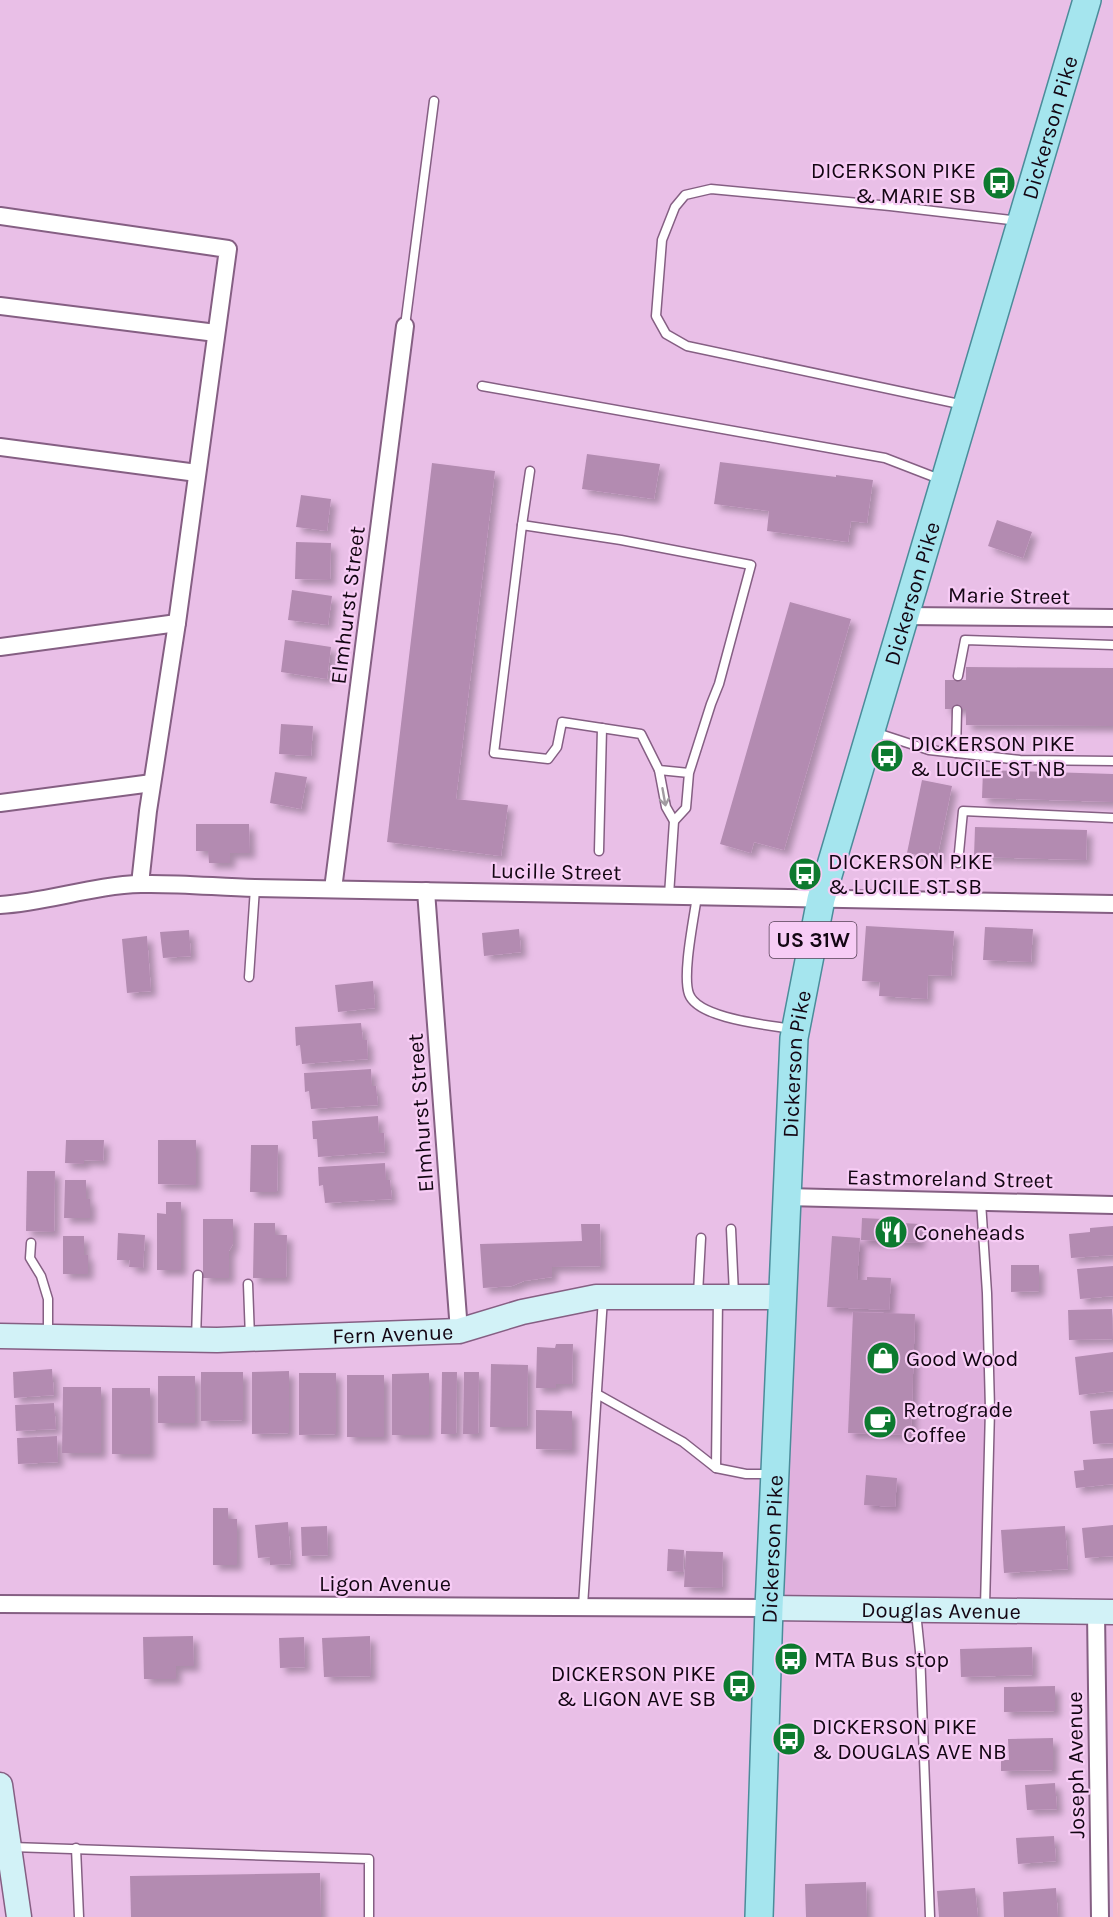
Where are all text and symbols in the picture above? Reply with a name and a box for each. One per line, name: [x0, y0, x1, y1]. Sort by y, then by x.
street label: Dickerson Pike: [1017, 53, 1084, 203]
place label: DICERKSON PIKE & MARIE SB: [811, 158, 976, 209]
bus stop icon: DICERKSON PIKE & MARIE SB: [981, 165, 1017, 201]
street label: Dickerson Pike: [879, 519, 946, 669]
street label: Elmhurst Street: [325, 525, 371, 686]
street label: Marie Street: [948, 582, 1070, 610]
place label: DICKERSON PIKE & LUCILE ST NB: [910, 731, 1075, 782]
bus stop icon: DICKERSON PIKE & LUCILE ST NB: [869, 738, 905, 774]
one-way arrow: [659, 786, 670, 806]
place label: DICKERSON PIKE & LUCILE ST SB: [828, 849, 993, 900]
bus stop icon: DICKERSON PIKE & LUCILE ST SB: [787, 856, 823, 892]
street label: Lucille Street: [490, 858, 622, 886]
road number: US 31W: [770, 922, 856, 958]
street label: Dickerson Pike: [778, 988, 817, 1139]
street label: Elmhurst Street: [402, 1033, 440, 1193]
street label: Eastmoreland Street: [847, 1164, 1053, 1194]
restaurant icon: Coneheads: [873, 1214, 909, 1250]
place label: Coneheads: [914, 1220, 1025, 1246]
street label: Fern Avenue: [332, 1319, 454, 1350]
shop icon: Good Wood: [865, 1340, 901, 1376]
place label: Good Wood: [906, 1346, 1019, 1372]
place label: Retrograde Coffee: [903, 1397, 1013, 1448]
cafe icon: Retrograde Coffee: [862, 1404, 898, 1440]
street label: Dickerson Pike: [757, 1474, 789, 1624]
street label: Ligon Avenue: [319, 1571, 451, 1597]
street label: Douglas Avenue: [861, 1597, 1021, 1625]
bus stop icon: MTA Bus stop: [773, 1641, 809, 1677]
place label: MTA Bus stop: [814, 1647, 949, 1673]
place label: DICKERSON PIKE & LIGON AVE SB: [551, 1661, 716, 1712]
bus stop icon: DICKERSON PIKE & LIGON AVE SB: [721, 1668, 757, 1704]
street label: Joseph Avenue: [1062, 1691, 1090, 1839]
place label: DICKERSON PIKE & DOUGLAS AVE NB: [812, 1714, 1007, 1765]
bus stop icon: DICKERSON PIKE & DOUGLAS AVE NB: [771, 1721, 807, 1757]

